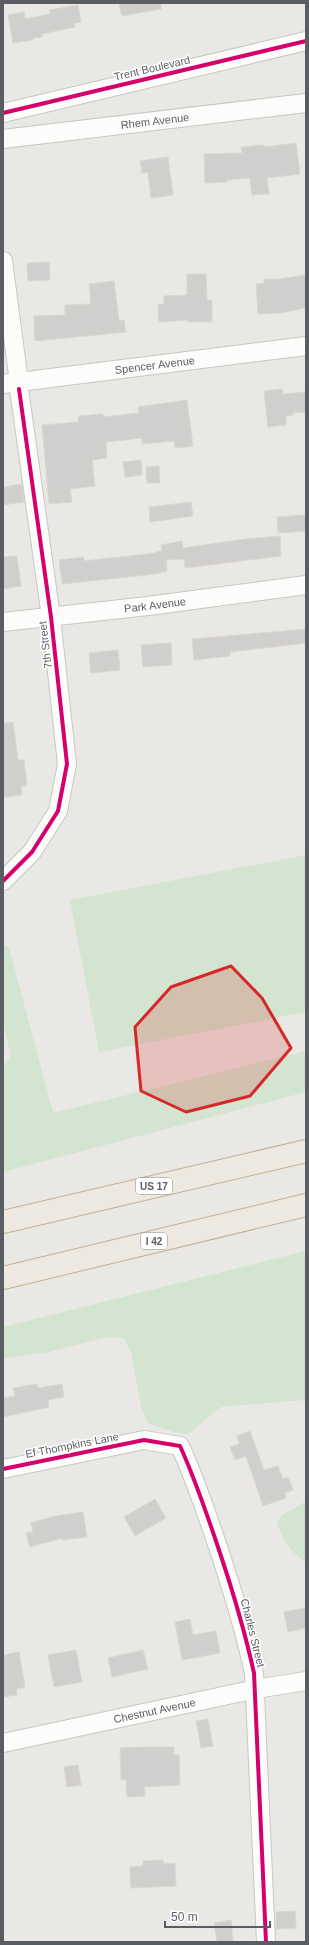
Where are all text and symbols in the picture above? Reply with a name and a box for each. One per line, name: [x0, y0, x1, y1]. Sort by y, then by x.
street label: Trent Boulevard: [113, 53, 191, 83]
street label: Rhem Avenue: [120, 111, 190, 131]
street label: Spencer Avenue: [114, 354, 196, 376]
street label: Park Avenue: [123, 595, 187, 615]
street label: 7th Street: [36, 621, 54, 669]
road number: US 17: [136, 1178, 172, 1194]
road number: I 42: [141, 1233, 167, 1249]
street label: Ef Thompkins Lane: [24, 1430, 120, 1460]
street label: Charles Street: [239, 1597, 267, 1669]
street label: Chestnut Avenue: [112, 1696, 197, 1725]
scale bar: [165, 1903, 270, 1929]
text: 50 m: [171, 1910, 198, 1924]

